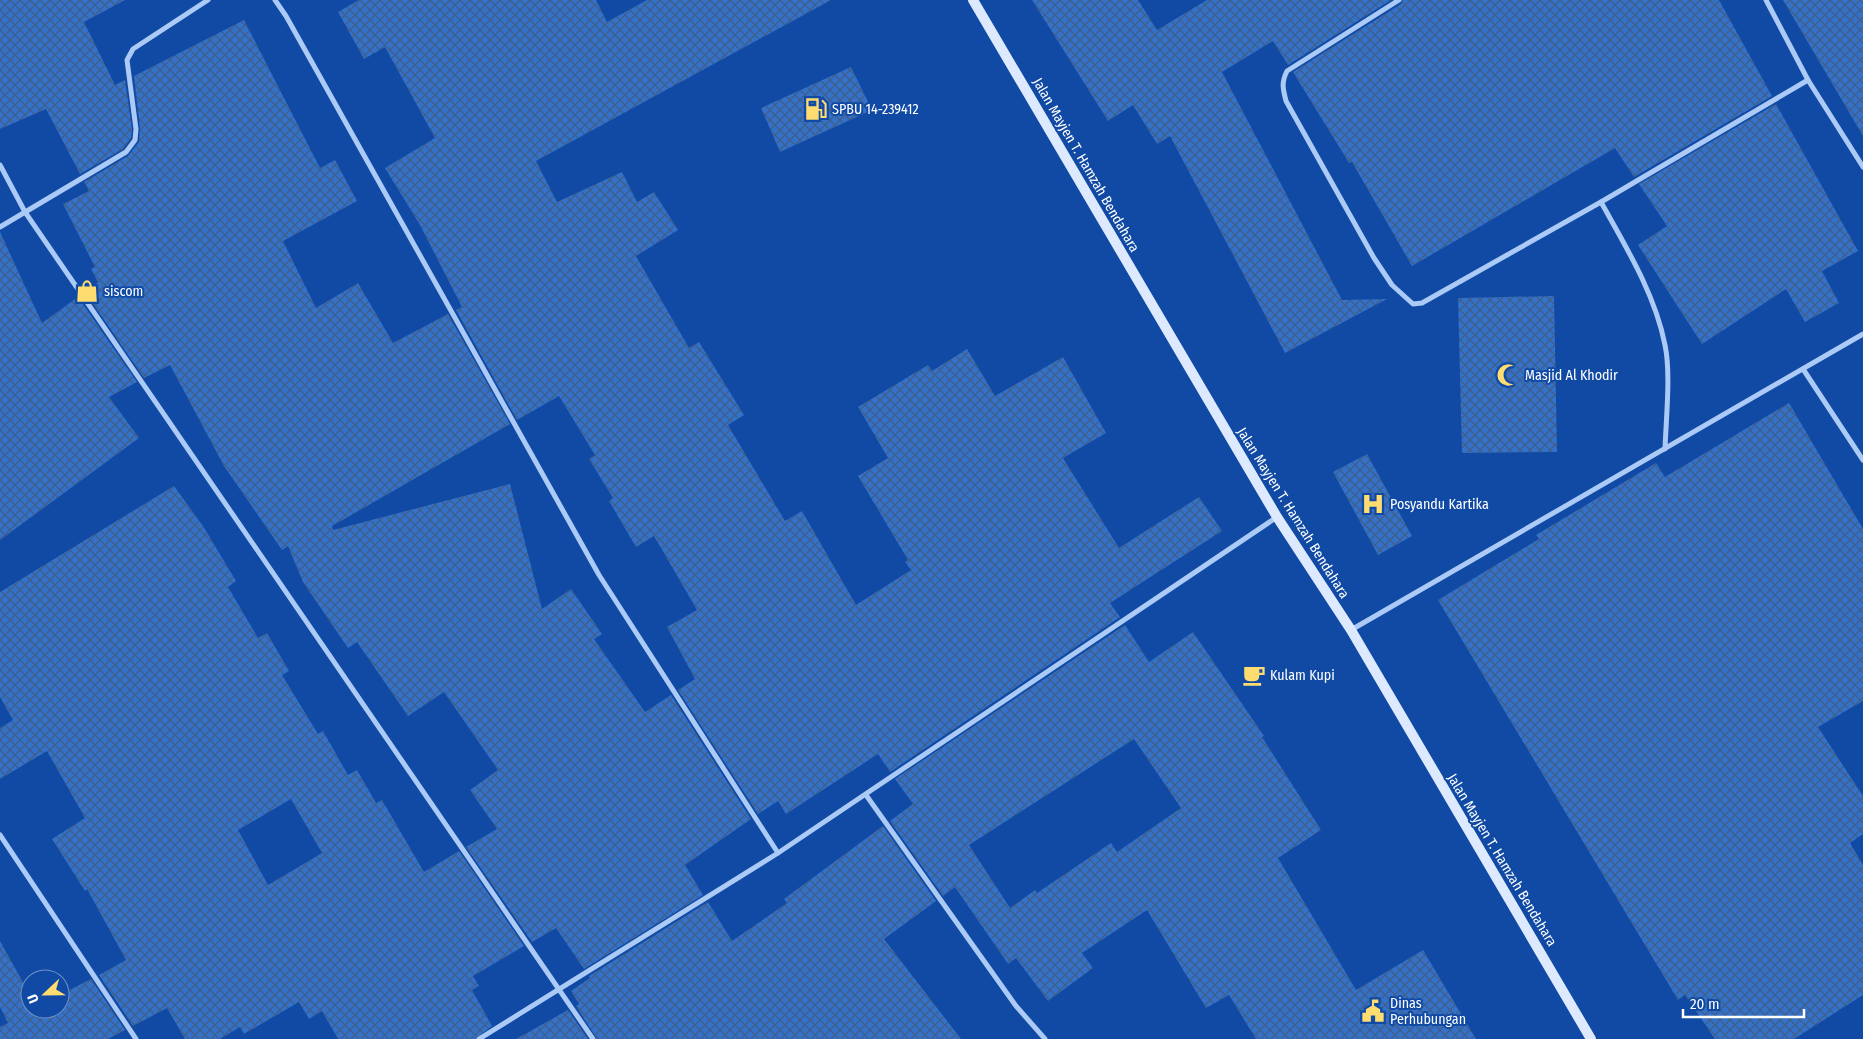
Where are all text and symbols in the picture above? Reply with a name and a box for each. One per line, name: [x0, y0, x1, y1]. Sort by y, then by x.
street label: Jalan Mayjen T. Hamzah Bendahara: [1029, 75, 1143, 255]
fuel station icon: SPBU 14-239412: [803, 96, 829, 122]
place label: SPBU 14-239412: [832, 101, 919, 118]
shop icon: siscom: [74, 278, 100, 304]
place label: siscom: [104, 283, 143, 300]
mosque icon: Masjid Al Khodir: [1495, 362, 1521, 388]
place label: Masjid Al Khodir: [1525, 367, 1618, 384]
street label: Jalan Mayjen T. Hamzah Bendahara: [1233, 424, 1353, 602]
hospital icon: Posyandu Kartika: [1360, 491, 1386, 517]
place label: Posyandu Kartika: [1390, 496, 1489, 513]
cafe icon: Kulam Kupi: [1241, 662, 1267, 688]
place label: Kulam Kupi: [1270, 667, 1335, 684]
street label: Jalan Mayjen T. Hamzah Bendahara: [1444, 771, 1560, 950]
north arrow: [20, 969, 70, 1019]
scale bar: [1683, 986, 1804, 1018]
text: U: [24, 992, 43, 1006]
place label: Dinas Perhubungan: [1390, 995, 1466, 1028]
text: 20 m: [1690, 995, 1720, 1013]
public building icon: Dinas Perhubungan: [1360, 998, 1386, 1024]

